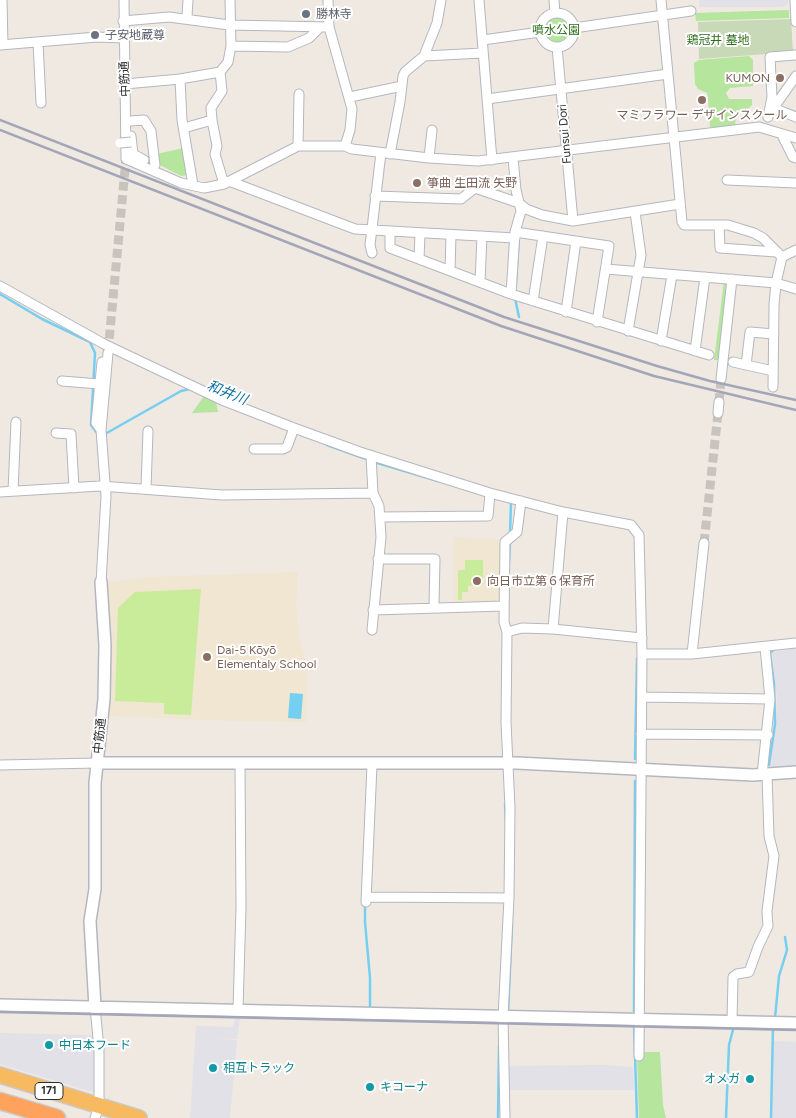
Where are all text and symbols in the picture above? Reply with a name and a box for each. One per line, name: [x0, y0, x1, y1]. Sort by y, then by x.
place label: 勝林寺: [316, 7, 352, 21]
marker: 勝林寺: [300, 8, 312, 20]
park label: 噴水公園: [532, 23, 580, 37]
place label: 子安地蔵尊: [105, 28, 165, 42]
marker: 子安地蔵尊: [89, 29, 101, 41]
park label: 鶏冠井 墓地: [687, 33, 749, 47]
street label: 中筋通: [117, 61, 133, 97]
place label: KUMON: [725, 71, 770, 85]
marker: KUMON: [774, 72, 786, 84]
marker: マミフラワー デザインスクール: [696, 94, 708, 106]
street label: Funsui Dori: [555, 104, 575, 164]
place label: マミフラワー デザインスクール: [617, 108, 787, 122]
place label: 箏曲 生田流 矢野: [427, 176, 517, 190]
marker: 箏曲 生田流 矢野: [411, 177, 423, 189]
water label: 和井川: [204, 377, 250, 409]
place label: 向日市立第６保育所: [487, 574, 595, 588]
marker: 向日市立第６保育所: [471, 575, 483, 587]
place label: Dai-5 Kōyō Elementaly School: [217, 643, 316, 671]
marker: Dai-5 Kōyō Elementaly School: [201, 651, 213, 663]
street label: 中筋通: [91, 717, 109, 755]
place label: 中日本フード: [59, 1038, 131, 1052]
marker: 中日本フード: [43, 1039, 55, 1051]
place label: 相互トラック: [223, 1061, 295, 1075]
marker: 相互トラック: [207, 1062, 219, 1074]
place label: オメガ: [704, 1072, 740, 1086]
marker: オメガ: [744, 1073, 756, 1085]
place label: キコーナ: [380, 1080, 428, 1094]
marker: キコーナ: [364, 1081, 376, 1093]
road number: 171: [35, 1082, 63, 1100]

